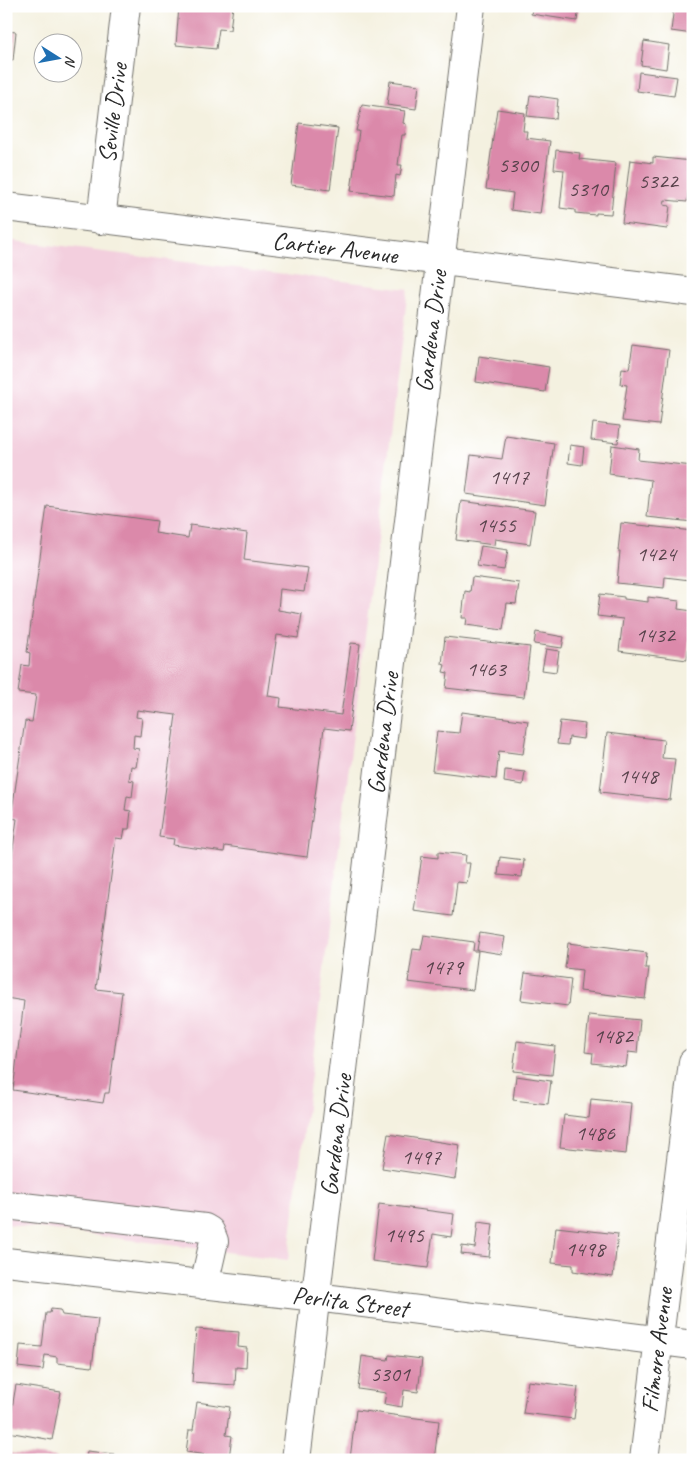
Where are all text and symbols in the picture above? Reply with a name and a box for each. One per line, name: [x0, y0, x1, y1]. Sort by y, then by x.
north arrow: [32, 32, 82, 82]
text: N: [61, 55, 79, 69]
street label: Seville Drive: [91, 59, 135, 165]
house number: 5300: [498, 151, 540, 179]
house number: 5322: [638, 167, 680, 195]
house number: 5310: [568, 175, 610, 203]
street label: Cartier Avenue: [271, 224, 401, 272]
street label: Gardena Drive: [408, 266, 455, 394]
house number: 1417: [489, 463, 530, 491]
house number: 1455: [476, 511, 517, 539]
house number: 1424: [636, 540, 678, 568]
house number: 1432: [635, 621, 677, 649]
house number: 1463: [466, 655, 508, 683]
street label: Gardena Drive: [360, 668, 407, 796]
house number: 1448: [618, 762, 660, 790]
house number: 1479: [423, 953, 465, 981]
house number: 1482: [593, 1022, 635, 1050]
street label: Gardena Drive: [313, 1070, 360, 1198]
house number: 1486: [575, 1119, 616, 1147]
house number: 1497: [401, 1143, 442, 1171]
house number: 1495: [384, 1221, 425, 1249]
house number: 1498: [565, 1235, 607, 1263]
street label: Perlita Street: [290, 1279, 413, 1325]
street label: Filmore Avenue: [633, 1284, 681, 1414]
house number: 5301: [370, 1360, 411, 1388]

